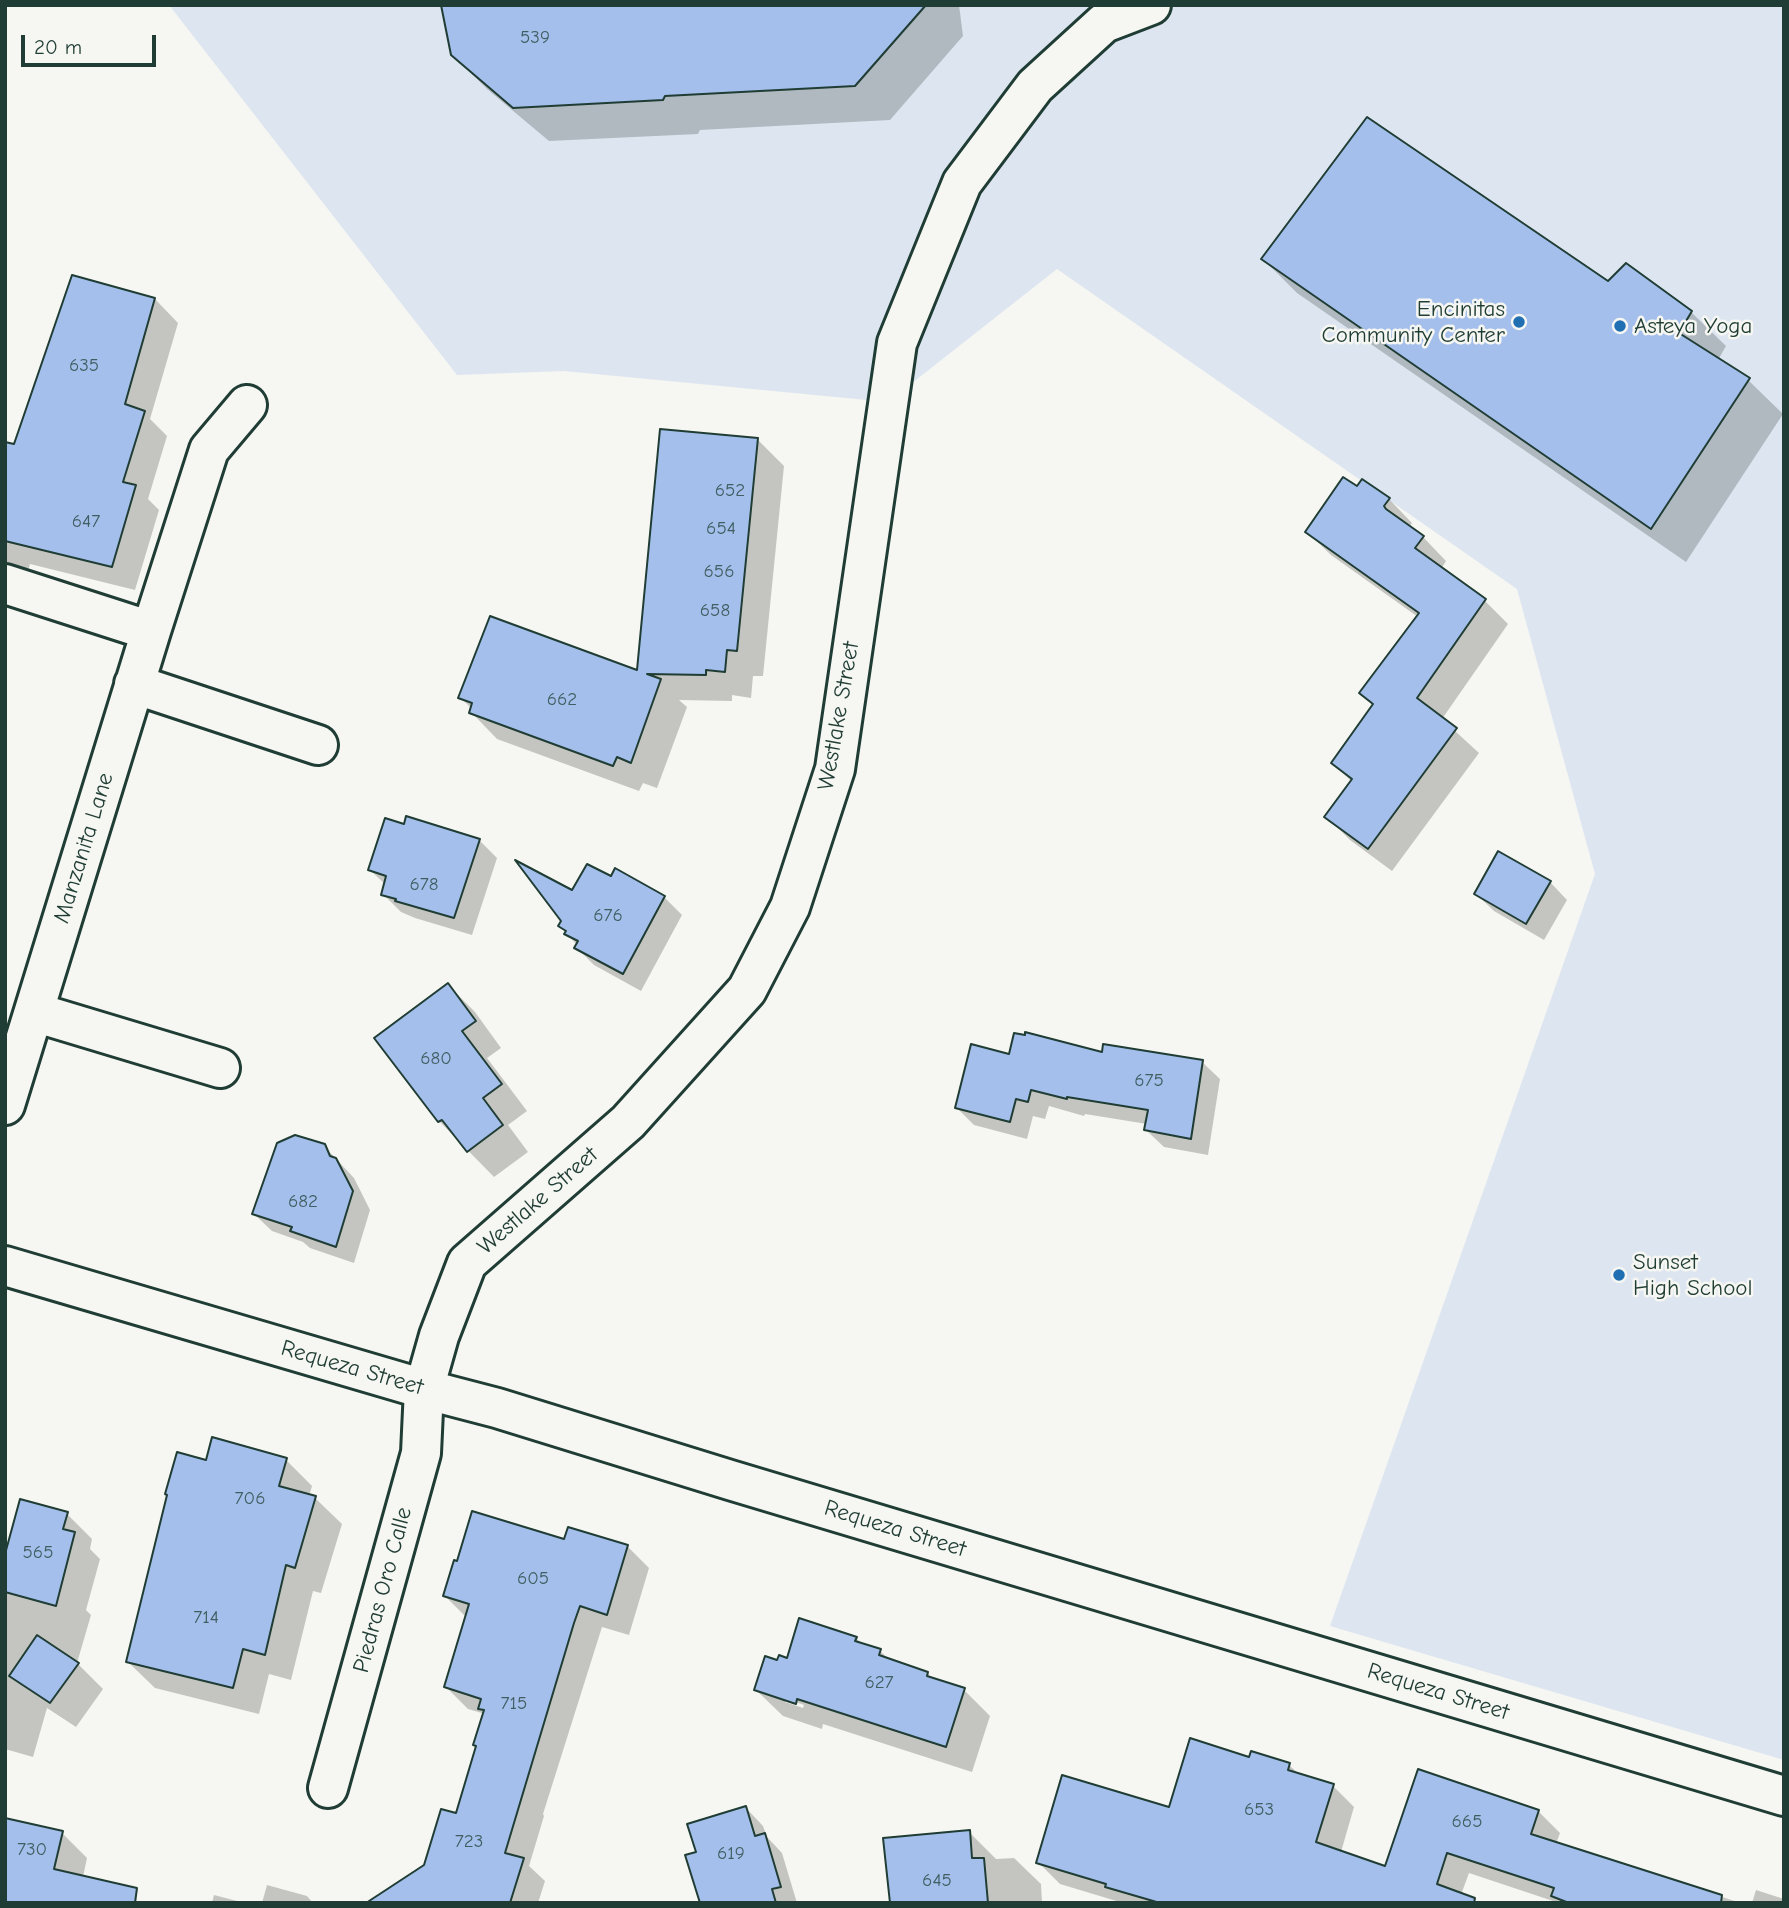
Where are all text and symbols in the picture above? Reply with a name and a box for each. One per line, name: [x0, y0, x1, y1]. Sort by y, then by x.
scale bar: [24, 21, 159, 65]
house number: 539: [520, 27, 550, 49]
text: 20 m: [34, 35, 82, 59]
place label: Encinitas Community Center: [1322, 295, 1505, 349]
place label: Asteya Yoga: [1634, 312, 1752, 340]
marker: Encinitas Community Center: [1511, 314, 1527, 330]
marker: Asteya Yoga: [1612, 318, 1628, 334]
house number: 635: [69, 355, 99, 377]
house number: 652: [715, 480, 745, 502]
house number: 647: [72, 511, 100, 533]
house number: 654: [706, 518, 736, 540]
house number: 656: [704, 561, 734, 583]
house number: 658: [700, 600, 730, 622]
street label: Westlake Street: [812, 640, 866, 792]
house number: 662: [547, 689, 577, 711]
street label: Manzanita Lane: [48, 769, 120, 927]
house number: 678: [410, 874, 438, 896]
house number: 676: [593, 905, 623, 927]
house number: 680: [420, 1048, 452, 1070]
house number: 675: [1134, 1070, 1164, 1092]
street label: Westlake Street: [472, 1141, 604, 1261]
house number: 682: [288, 1191, 318, 1213]
place label: Sunset High School: [1633, 1248, 1753, 1302]
marker: Sunset High School: [1611, 1267, 1627, 1283]
street label: Requeza Street: [278, 1335, 426, 1401]
house number: 706: [235, 1488, 265, 1510]
street label: Requeza Street: [821, 1494, 969, 1564]
street label: Piedras Oro Calle: [348, 1504, 418, 1676]
house number: 565: [23, 1542, 53, 1564]
house number: 605: [517, 1568, 549, 1590]
house number: 714: [193, 1607, 219, 1629]
street label: Requeza Street: [1364, 1657, 1512, 1727]
house number: 627: [864, 1672, 894, 1694]
house number: 715: [501, 1693, 527, 1715]
house number: 653: [1244, 1799, 1274, 1821]
house number: 665: [1452, 1811, 1482, 1833]
house number: 723: [455, 1831, 483, 1853]
house number: 730: [17, 1839, 47, 1861]
house number: 619: [717, 1843, 745, 1865]
house number: 645: [922, 1870, 952, 1892]

